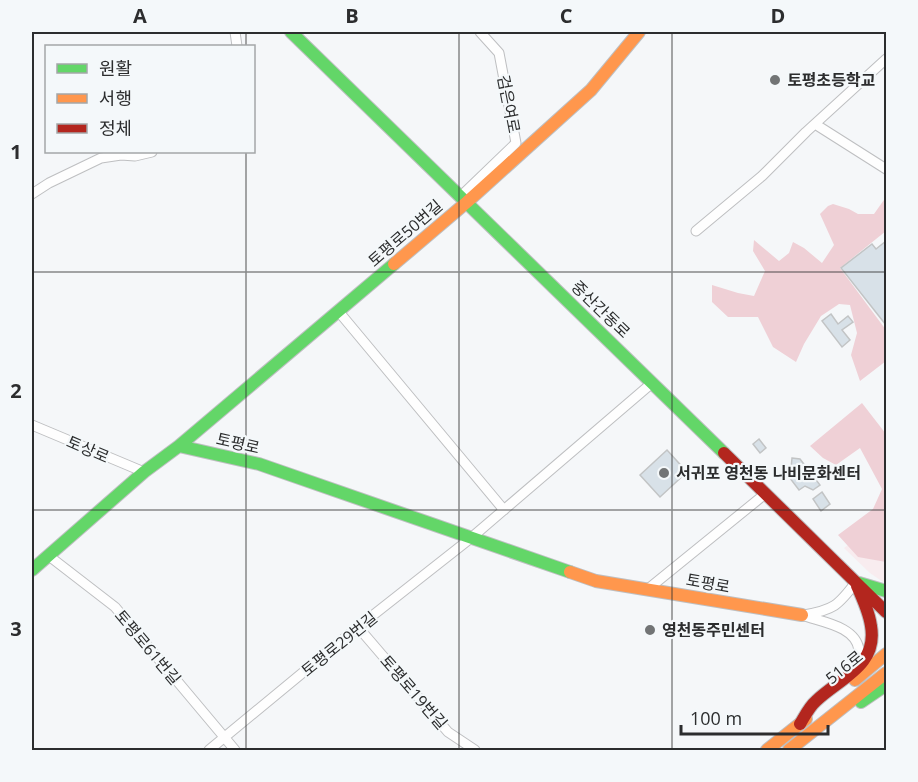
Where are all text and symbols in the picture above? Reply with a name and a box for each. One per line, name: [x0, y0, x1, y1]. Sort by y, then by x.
text: A: [133, 2, 147, 29]
text: B: [345, 2, 359, 29]
text: C: [560, 2, 573, 29]
text: D: [771, 2, 785, 29]
legend: [45, 45, 255, 153]
text: 원활: [99, 56, 132, 80]
place label: 토평초등학교: [787, 69, 876, 91]
street label: 검은여로: [493, 73, 525, 135]
marker: 토평초등학교: [768, 73, 782, 87]
text: 서행: [99, 86, 132, 110]
text: 정체: [99, 116, 132, 140]
text: 1: [10, 138, 22, 165]
street label: 토평로50번길: [363, 195, 447, 271]
street label: 중산간동로: [567, 276, 635, 343]
text: 2: [10, 377, 22, 404]
street label: 토평로: [214, 427, 262, 459]
street label: 토상로: [63, 430, 113, 468]
place label: 서귀포 영천동 나비문화센터: [676, 462, 861, 484]
marker: 서귀포 영천동 나비문화센터: [657, 466, 671, 480]
street label: 토평로: [684, 568, 732, 598]
street label: 토평로61번길: [110, 605, 186, 689]
street label: 토평로29번길: [296, 607, 382, 681]
text: 3: [10, 615, 22, 642]
place label: 영천동주민센터: [662, 619, 765, 641]
marker: 영천동주민센터: [643, 623, 657, 637]
street label: 516로: [821, 645, 868, 689]
street label: 토평로19번길: [376, 650, 452, 734]
scale bar: [681, 698, 828, 736]
text: 100 m: [690, 706, 742, 730]

